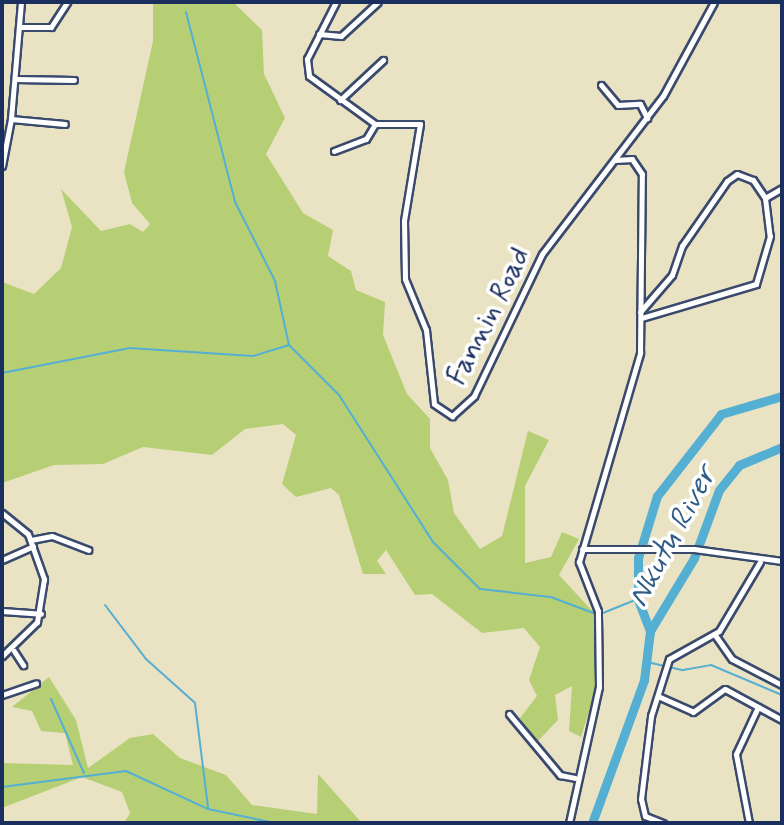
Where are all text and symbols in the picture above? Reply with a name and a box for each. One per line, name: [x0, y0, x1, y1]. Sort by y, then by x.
street label: Fannin Road: [441, 243, 539, 391]
water label: Nkutu River: [621, 461, 725, 613]

